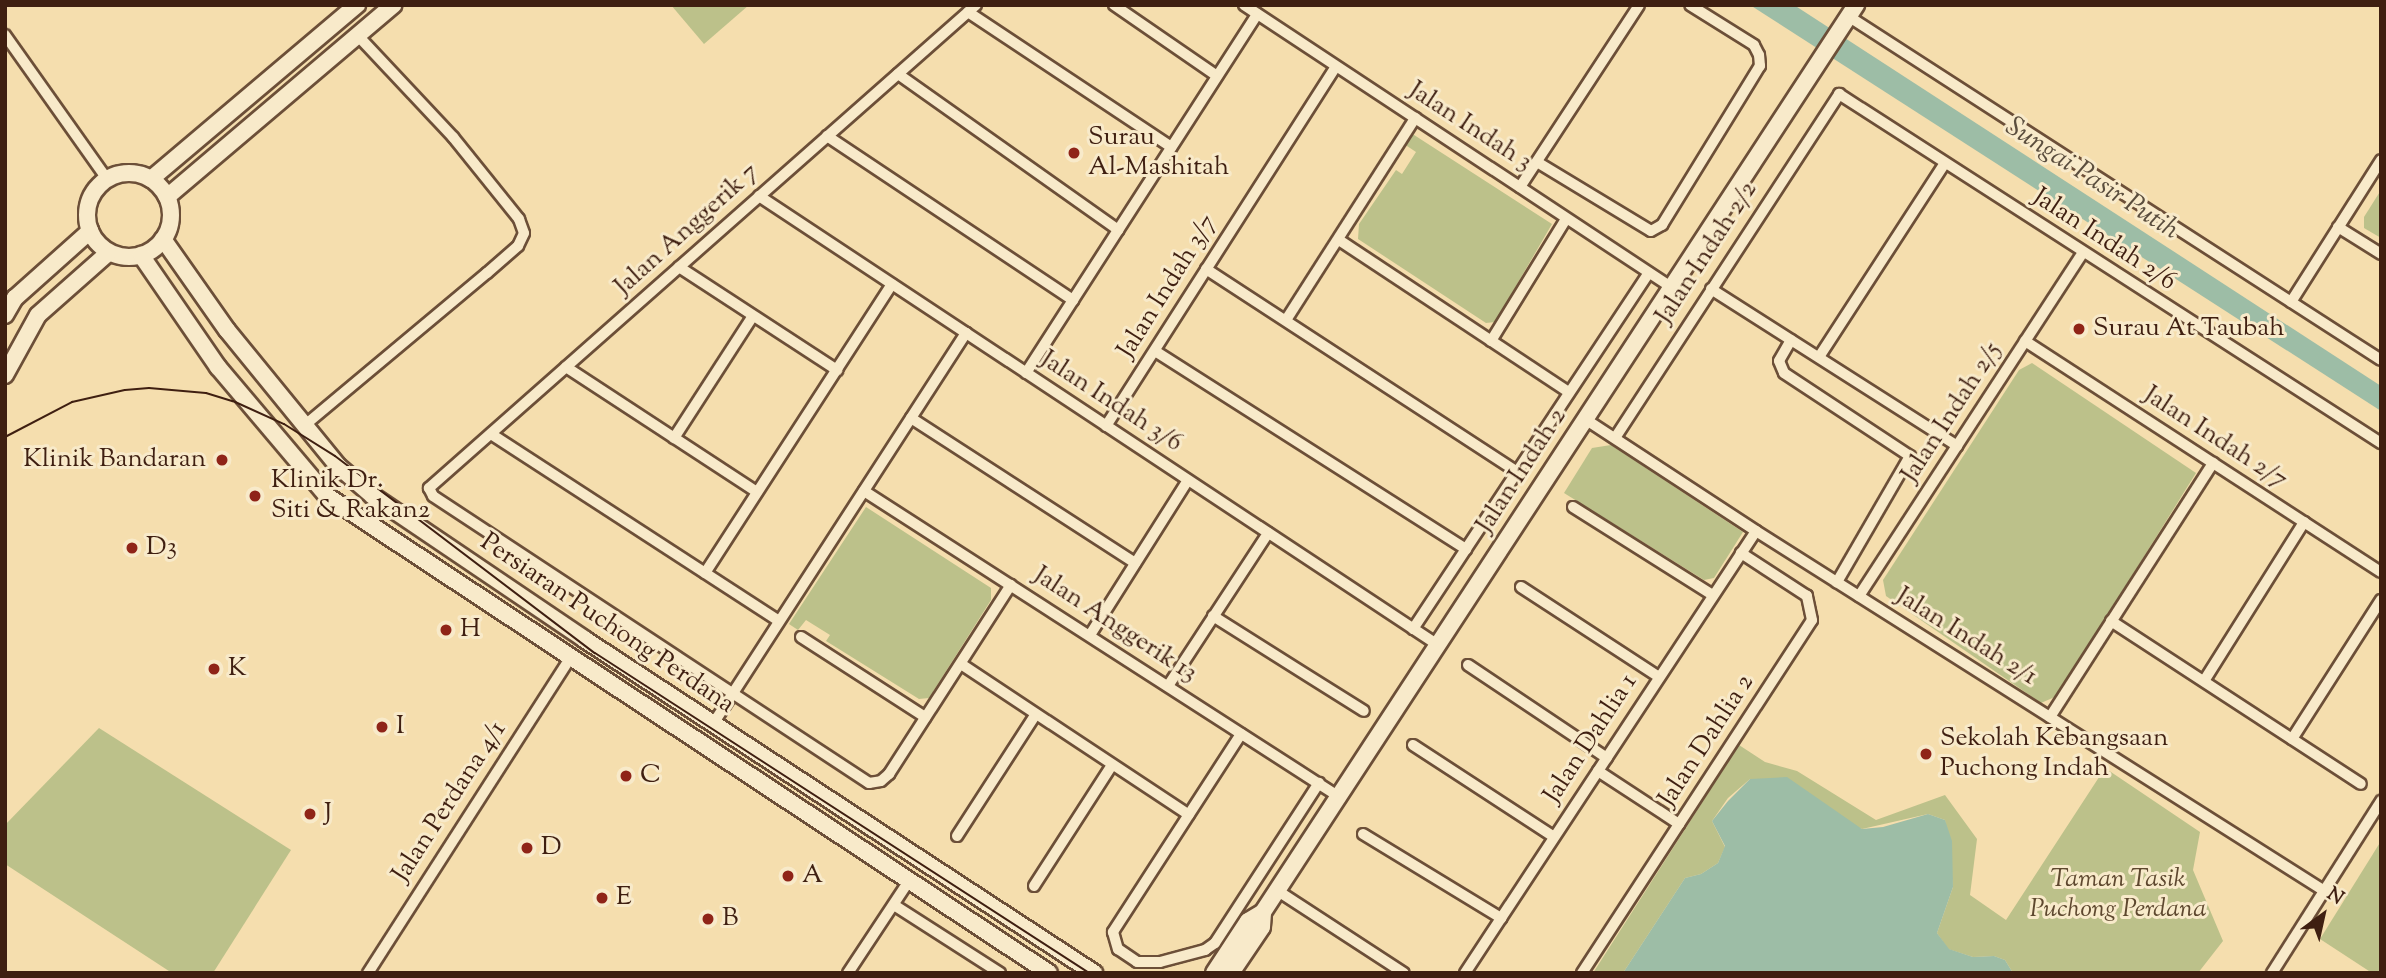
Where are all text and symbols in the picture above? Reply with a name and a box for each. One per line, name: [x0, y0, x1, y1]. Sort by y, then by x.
street label: Jalan Indah 3: [1402, 75, 1538, 179]
water label: Sungai Pasir Putih: [1999, 110, 2185, 248]
place label: Surau Al-Mashitah: [1088, 122, 1229, 184]
marker: Surau Al-Mashitah: [1066, 145, 1082, 161]
street label: Jalan Anggerik 7: [609, 157, 765, 303]
street label: Jalan Indah 2/2: [1649, 176, 1765, 330]
street label: Jalan Indah 2/6: [2026, 182, 2182, 298]
street label: Jalan Indah 3/7: [1111, 209, 1225, 365]
place label: Surau At Taubah: [2093, 313, 2284, 345]
marker: Surau At Taubah: [2071, 321, 2087, 337]
street label: Jalan Indah 2/5: [1895, 337, 2009, 489]
street label: Jalan Indah 3/6: [1034, 344, 1188, 460]
street label: Jalan Indah 2/7: [2137, 380, 2293, 496]
street label: Jalan Indah 2: [1470, 403, 1574, 539]
place label: Klinik Bandaran: [23, 444, 206, 476]
marker: Klinik Bandaran: [212, 450, 232, 470]
place label: Klinik Dr. Siti & Rakan2: [271, 465, 430, 526]
marker: Klinik Dr. Siti & Rakan2: [245, 486, 265, 506]
street label: Persiaran Puchong Perdana: [474, 527, 740, 721]
place label: D3: [146, 532, 177, 564]
marker: D3: [124, 540, 140, 556]
street label: Jalan Anggerik 13: [1027, 560, 1203, 690]
street label: Jalan Indah 2/1: [1890, 581, 2042, 693]
place label: H: [460, 614, 481, 646]
marker: H: [438, 622, 454, 638]
place label: K: [228, 653, 247, 685]
marker: K: [206, 661, 222, 677]
street label: Jalan Dahlia 1: [1537, 668, 1645, 810]
street label: Jalan Dahlia 2: [1653, 669, 1761, 813]
place label: I: [396, 711, 405, 743]
street label: Jalan Perdana 4/1: [386, 716, 514, 888]
marker: I: [374, 719, 390, 735]
place label: Sekolah Kebangsaan Puchong Indah: [1940, 723, 2168, 784]
marker: Sekolah Kebangsaan Puchong Indah: [1918, 746, 1934, 762]
place label: C: [640, 760, 661, 792]
marker: C: [618, 768, 634, 784]
place label: J: [324, 798, 332, 830]
marker: J: [302, 806, 318, 822]
place label: D: [541, 832, 562, 864]
marker: D: [519, 840, 535, 856]
place label: A: [802, 860, 823, 892]
park label: Taman Tasik Puchong Perdana: [2030, 864, 2206, 926]
marker: A: [780, 868, 796, 884]
north arrow: [2288, 880, 2358, 950]
place label: E: [616, 882, 632, 914]
text: N: [2321, 882, 2348, 912]
marker: E: [594, 890, 610, 906]
place label: B: [722, 903, 738, 935]
marker: B: [700, 911, 716, 927]

